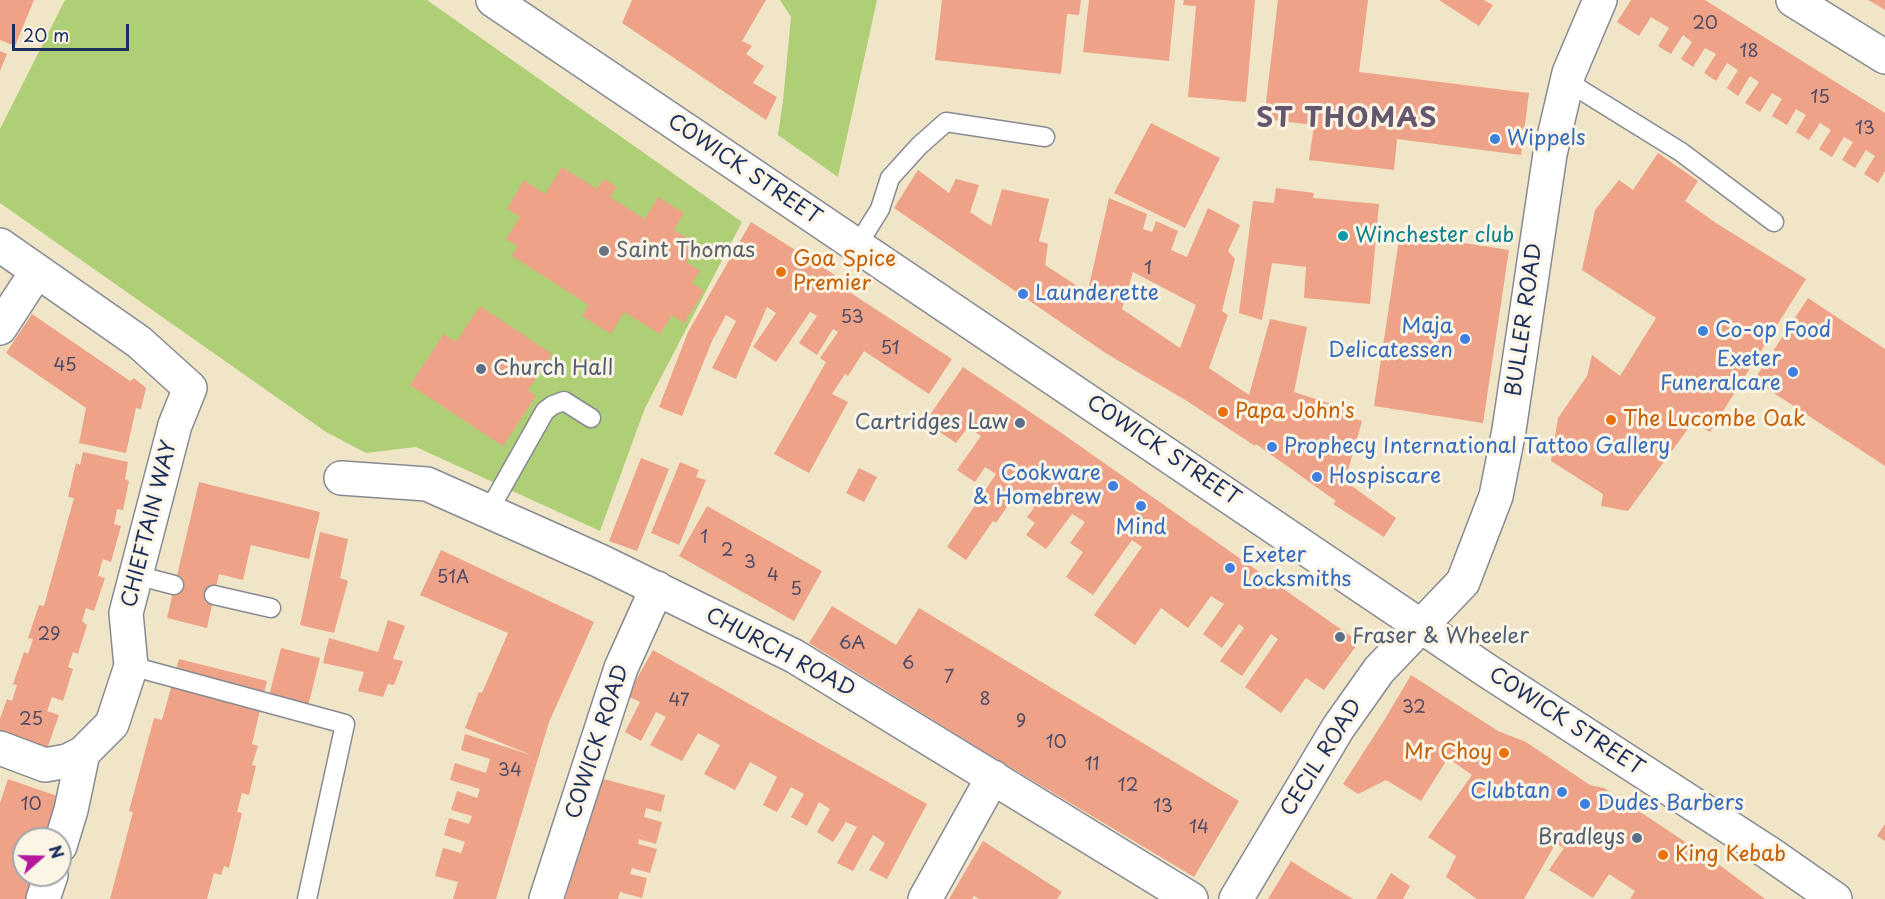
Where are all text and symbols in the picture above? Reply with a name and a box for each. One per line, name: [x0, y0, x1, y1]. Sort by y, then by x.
scale bar: [15, 12, 132, 50]
house number: 20: [1692, 13, 1718, 35]
text: 20 m: [23, 21, 69, 48]
house number: 18: [1739, 41, 1759, 63]
house number: 15: [1810, 87, 1830, 109]
district label: ST THOMAS: [1257, 104, 1437, 136]
street label: COWICK STREET: [662, 109, 826, 231]
house number: 13: [1855, 118, 1875, 140]
place label: Wippels: [1507, 126, 1586, 152]
marker: Wippels: [1488, 132, 1502, 146]
place label: Winchester club: [1355, 223, 1514, 249]
marker: Winchester club: [1336, 229, 1350, 243]
place label: Saint Thomas: [616, 238, 755, 264]
street label: BULLER ROAD: [1502, 242, 1548, 398]
marker: Saint Thomas: [597, 244, 611, 258]
place label: Goa Spice Premier: [793, 247, 896, 297]
house number: 1: [1144, 258, 1152, 280]
marker: Goa Spice Premier: [774, 265, 788, 279]
place label: Launderette: [1035, 281, 1159, 307]
marker: Launderette: [1016, 287, 1030, 301]
house number: 53: [840, 307, 864, 329]
place label: Maja Delicatessen: [1329, 314, 1453, 364]
place label: Co-op Food: [1715, 318, 1831, 344]
marker: Co-op Food: [1696, 324, 1710, 338]
marker: Maja Delicatessen: [1458, 332, 1472, 346]
house number: 51: [880, 338, 900, 360]
place label: Exeter Funeralcare: [1660, 347, 1781, 397]
house number: 45: [54, 355, 76, 377]
place label: Church Hall: [493, 356, 613, 382]
marker: Church Hall: [474, 362, 488, 376]
marker: Exeter Funeralcare: [1786, 365, 1800, 379]
street label: COWICK STREET: [1081, 390, 1245, 512]
place label: Papa John's: [1235, 399, 1354, 425]
marker: Papa John's: [1216, 405, 1230, 419]
place label: The Lucombe Oak: [1623, 407, 1806, 433]
place label: Cartridges Law: [855, 410, 1008, 436]
marker: The Lucombe Oak: [1604, 413, 1618, 427]
marker: Cartridges Law: [1013, 416, 1027, 430]
place label: Prophecy International Tattoo Gallery: [1284, 434, 1670, 460]
street label: CHIEFTAIN WAY: [117, 438, 183, 610]
marker: Prophecy International Tattoo Gallery: [1265, 440, 1279, 454]
place label: Cookware & Homebrew: [973, 461, 1101, 511]
place label: Hospiscare: [1329, 464, 1441, 490]
marker: Hospiscare: [1310, 470, 1324, 484]
marker: Cookware & Homebrew: [1106, 479, 1120, 493]
marker: Mind: [1134, 499, 1148, 513]
place label: Mind: [1116, 515, 1166, 541]
house number: 1: [700, 527, 708, 549]
house number: 2: [721, 540, 733, 562]
place label: Exeter Locksmiths: [1242, 543, 1351, 593]
house number: 3: [744, 552, 756, 574]
marker: Exeter Locksmiths: [1223, 561, 1237, 575]
house number: 4: [767, 565, 779, 587]
house number: 51A: [437, 567, 469, 589]
house number: 5: [790, 579, 802, 601]
street label: CHURCH ROAD: [701, 603, 859, 703]
house number: 29: [38, 624, 60, 646]
place label: Fraser & Wheeler: [1352, 624, 1529, 650]
marker: Fraser & Wheeler: [1333, 630, 1347, 644]
house number: 6A: [839, 633, 865, 655]
house number: 6: [902, 653, 914, 675]
street label: COWICK ROAD: [561, 662, 635, 822]
street label: COWICK STREET: [1484, 662, 1648, 782]
house number: 7: [944, 667, 954, 689]
house number: 8: [979, 689, 991, 711]
house number: 47: [668, 690, 690, 712]
street label: CECIL ROAD: [1276, 695, 1368, 821]
house number: 32: [1402, 697, 1426, 719]
house number: 25: [19, 709, 43, 731]
house number: 9: [1016, 711, 1026, 733]
house number: 10: [1045, 732, 1067, 754]
place label: Mr Choy: [1404, 740, 1492, 766]
marker: Mr Choy: [1497, 746, 1511, 760]
house number: 11: [1084, 754, 1100, 776]
house number: 34: [498, 760, 522, 782]
house number: 12: [1118, 775, 1138, 797]
place label: Clubtan: [1470, 779, 1550, 805]
marker: Clubtan: [1555, 785, 1569, 799]
place label: Dudes Barbers: [1597, 791, 1744, 817]
house number: 10: [20, 794, 42, 816]
house number: 13: [1153, 796, 1173, 818]
marker: Dudes Barbers: [1578, 797, 1592, 811]
house number: 14: [1189, 817, 1209, 839]
place label: Bradleys: [1538, 825, 1625, 851]
north arrow: [12, 827, 72, 887]
marker: Bradleys: [1630, 831, 1644, 845]
text: N: [44, 841, 70, 862]
place label: King Kebab: [1675, 842, 1786, 868]
marker: King Kebab: [1656, 848, 1670, 862]

